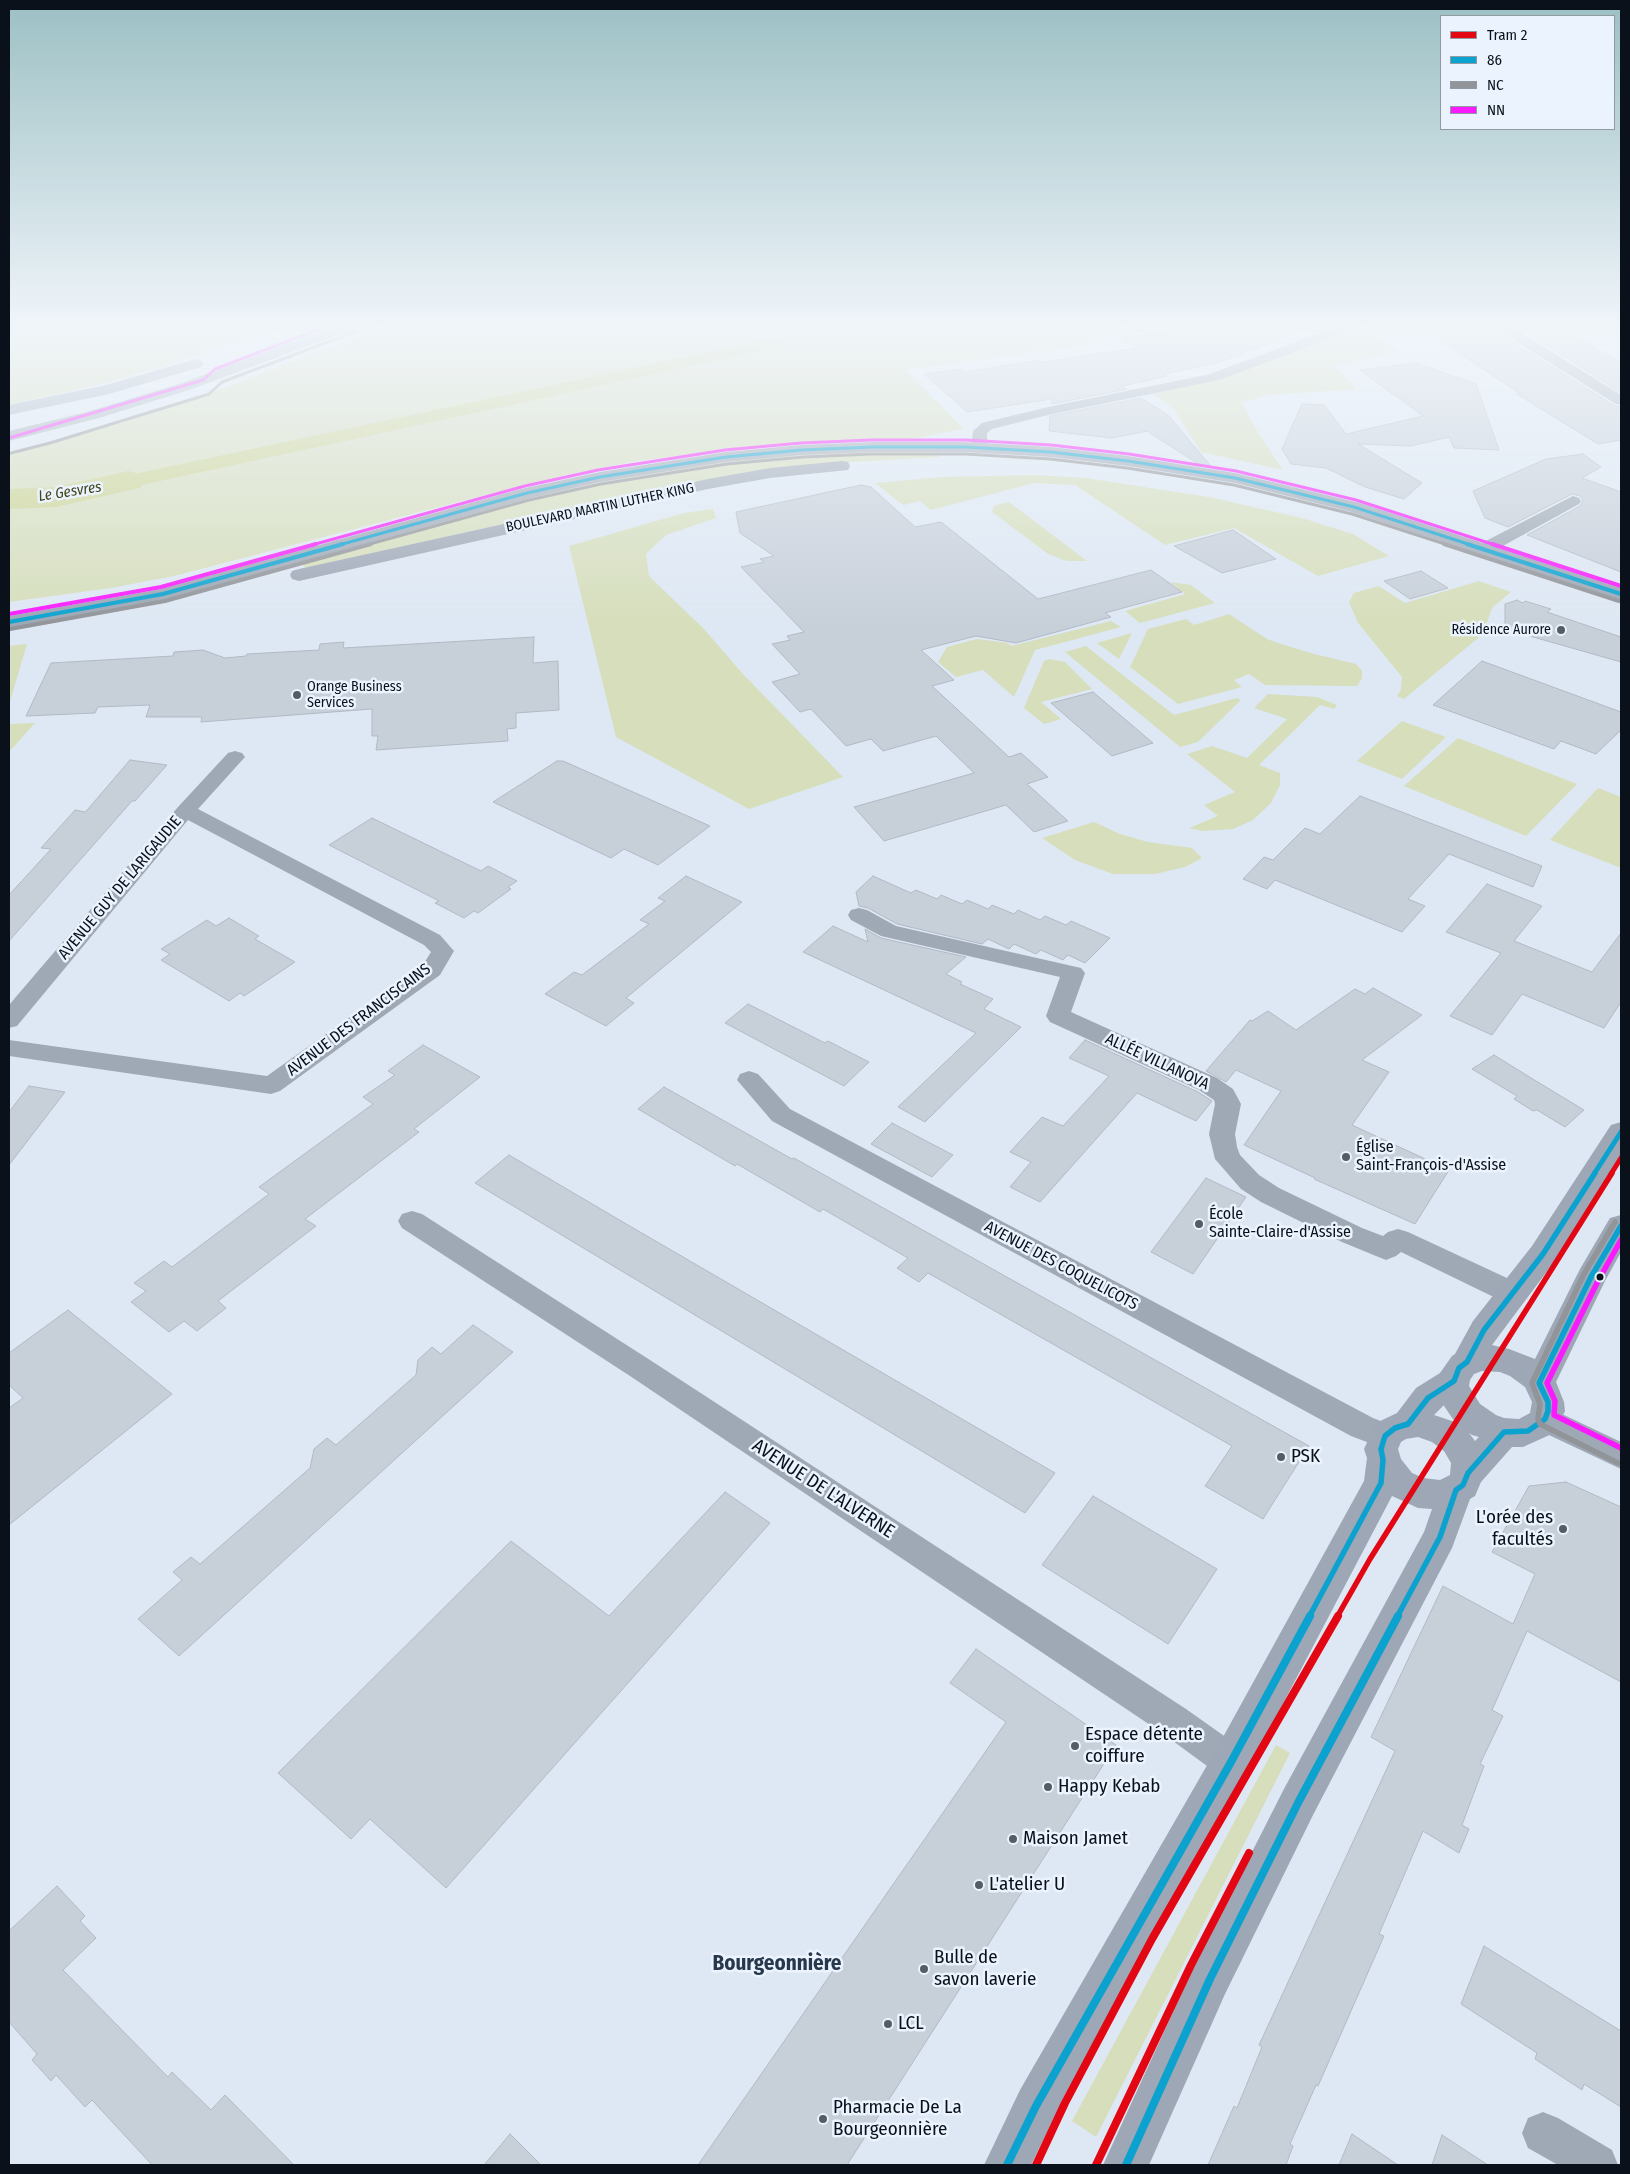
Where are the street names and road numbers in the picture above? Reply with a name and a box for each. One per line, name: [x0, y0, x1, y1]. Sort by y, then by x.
street label: BOULEVARD MARTIN LUTHER KING: [505, 480, 695, 536]
street label: AVENUE GUY DE LARIGAUDIE: [54, 812, 186, 964]
street label: AVENUE DES FRANCISCAINS: [283, 960, 435, 1080]
street label: ALLÉE VILLANOVA: [1102, 1030, 1212, 1094]
street label: AVENUE DES COQUELICOTS: [981, 1217, 1141, 1315]
street label: AVENUE DE L'ALVERNE: [748, 1434, 898, 1544]

